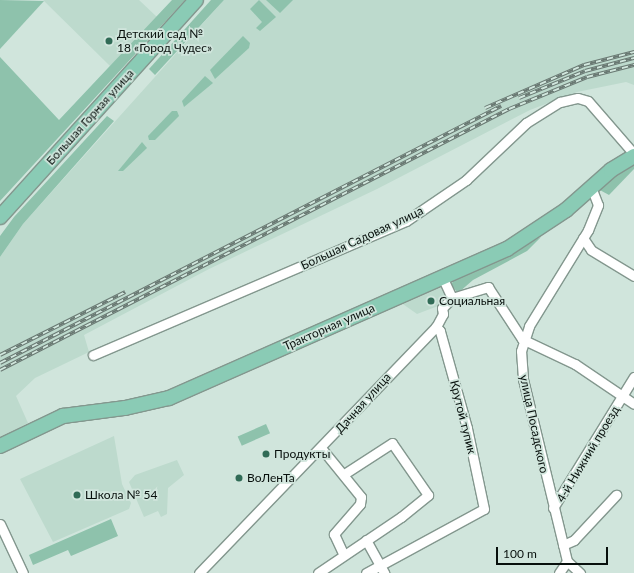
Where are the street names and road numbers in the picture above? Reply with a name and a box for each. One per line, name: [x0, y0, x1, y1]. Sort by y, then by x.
street label: Большая Горная улица: [43, 66, 137, 168]
street label: Большая Садовая улица: [299, 203, 425, 273]
street label: Тракторная улица: [281, 300, 377, 354]
street label: Дачная улица: [332, 370, 394, 436]
street label: улица Посадского: [517, 373, 551, 475]
street label: Крутой тупик: [447, 379, 479, 455]
street label: 4-й Нижний проезд: [554, 403, 622, 505]

